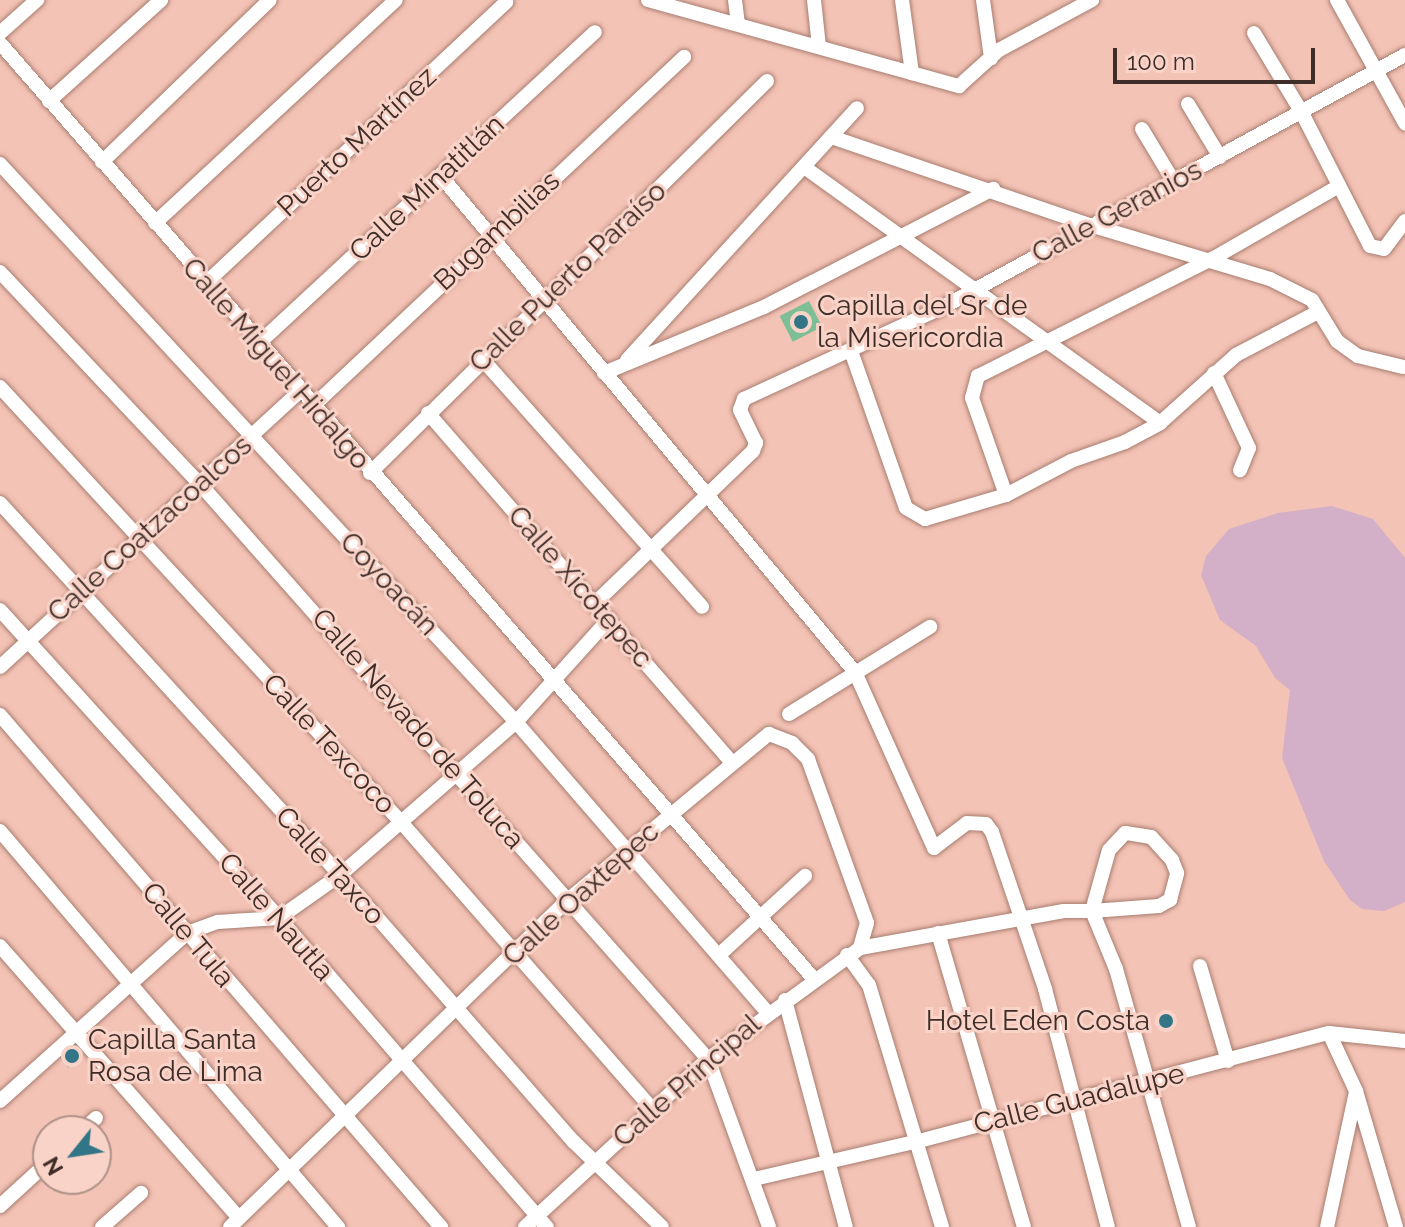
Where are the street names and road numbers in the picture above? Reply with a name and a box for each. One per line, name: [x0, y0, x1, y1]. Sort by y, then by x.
street label: Puerto Martínez: [271, 60, 443, 224]
street label: Calle Minatitlán: [343, 108, 511, 268]
street label: Calle Geranios: [1026, 153, 1208, 271]
street label: Bugambilias: [427, 164, 567, 298]
street label: Calle Puerto Paraíso: [463, 174, 673, 380]
street label: Calle Miguel Hidalgo: [175, 251, 377, 477]
street label: Calle Coatzacoalcos: [41, 429, 259, 629]
street label: Calle Xicotepec: [501, 499, 659, 675]
street label: Coyoacán: [333, 525, 445, 643]
street label: Calle Nevado de Toluca: [304, 602, 532, 856]
street label: Calle Texcoco: [255, 667, 403, 821]
street label: Calle Taxco: [268, 800, 392, 932]
street label: Calle Oaxtepec: [496, 815, 666, 973]
street label: Calle Nautla: [211, 846, 341, 988]
street label: Calle Tula: [134, 875, 242, 995]
street label: Calle Principal: [606, 1008, 768, 1154]
street label: Calle Guadalupe: [970, 1057, 1188, 1141]

